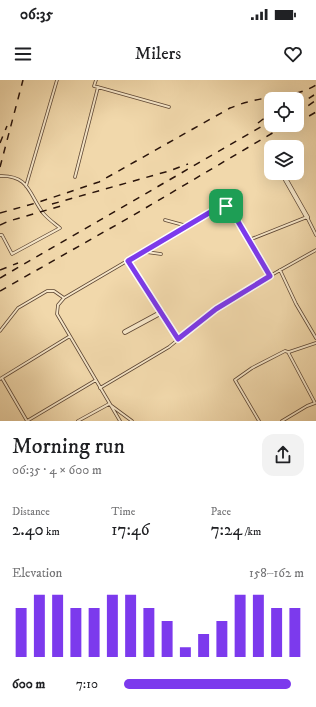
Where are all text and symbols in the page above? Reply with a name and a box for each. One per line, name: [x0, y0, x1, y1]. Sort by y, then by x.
text: 06:35: [20, 5, 53, 24]
icon: menu: [12, 43, 34, 65]
text: Milers: [135, 43, 181, 65]
icon: heart: [282, 43, 304, 65]
map controls: [264, 92, 304, 180]
button: locate: [264, 92, 304, 132]
button: layers: [264, 140, 304, 180]
pin: [209, 189, 243, 223]
icon: arrive: [215, 195, 237, 217]
text: Morning run: [12, 433, 125, 460]
button: share: [262, 434, 304, 476]
text: 06:35 · 4 × 600 m: [12, 462, 102, 478]
text: Distance: [12, 505, 50, 519]
text: Time: [111, 505, 135, 519]
text: Pace: [211, 505, 231, 519]
text: 2.40: [12, 519, 44, 541]
text: 17:46: [111, 519, 150, 541]
text: 7:24: [211, 519, 242, 541]
text: km: [44, 525, 60, 539]
text: /km: [242, 525, 261, 539]
text: Elevation: [12, 565, 62, 581]
text: 158–162 m: [249, 565, 304, 581]
text: 600 m: [12, 676, 45, 692]
text: 7:10: [76, 676, 98, 692]

